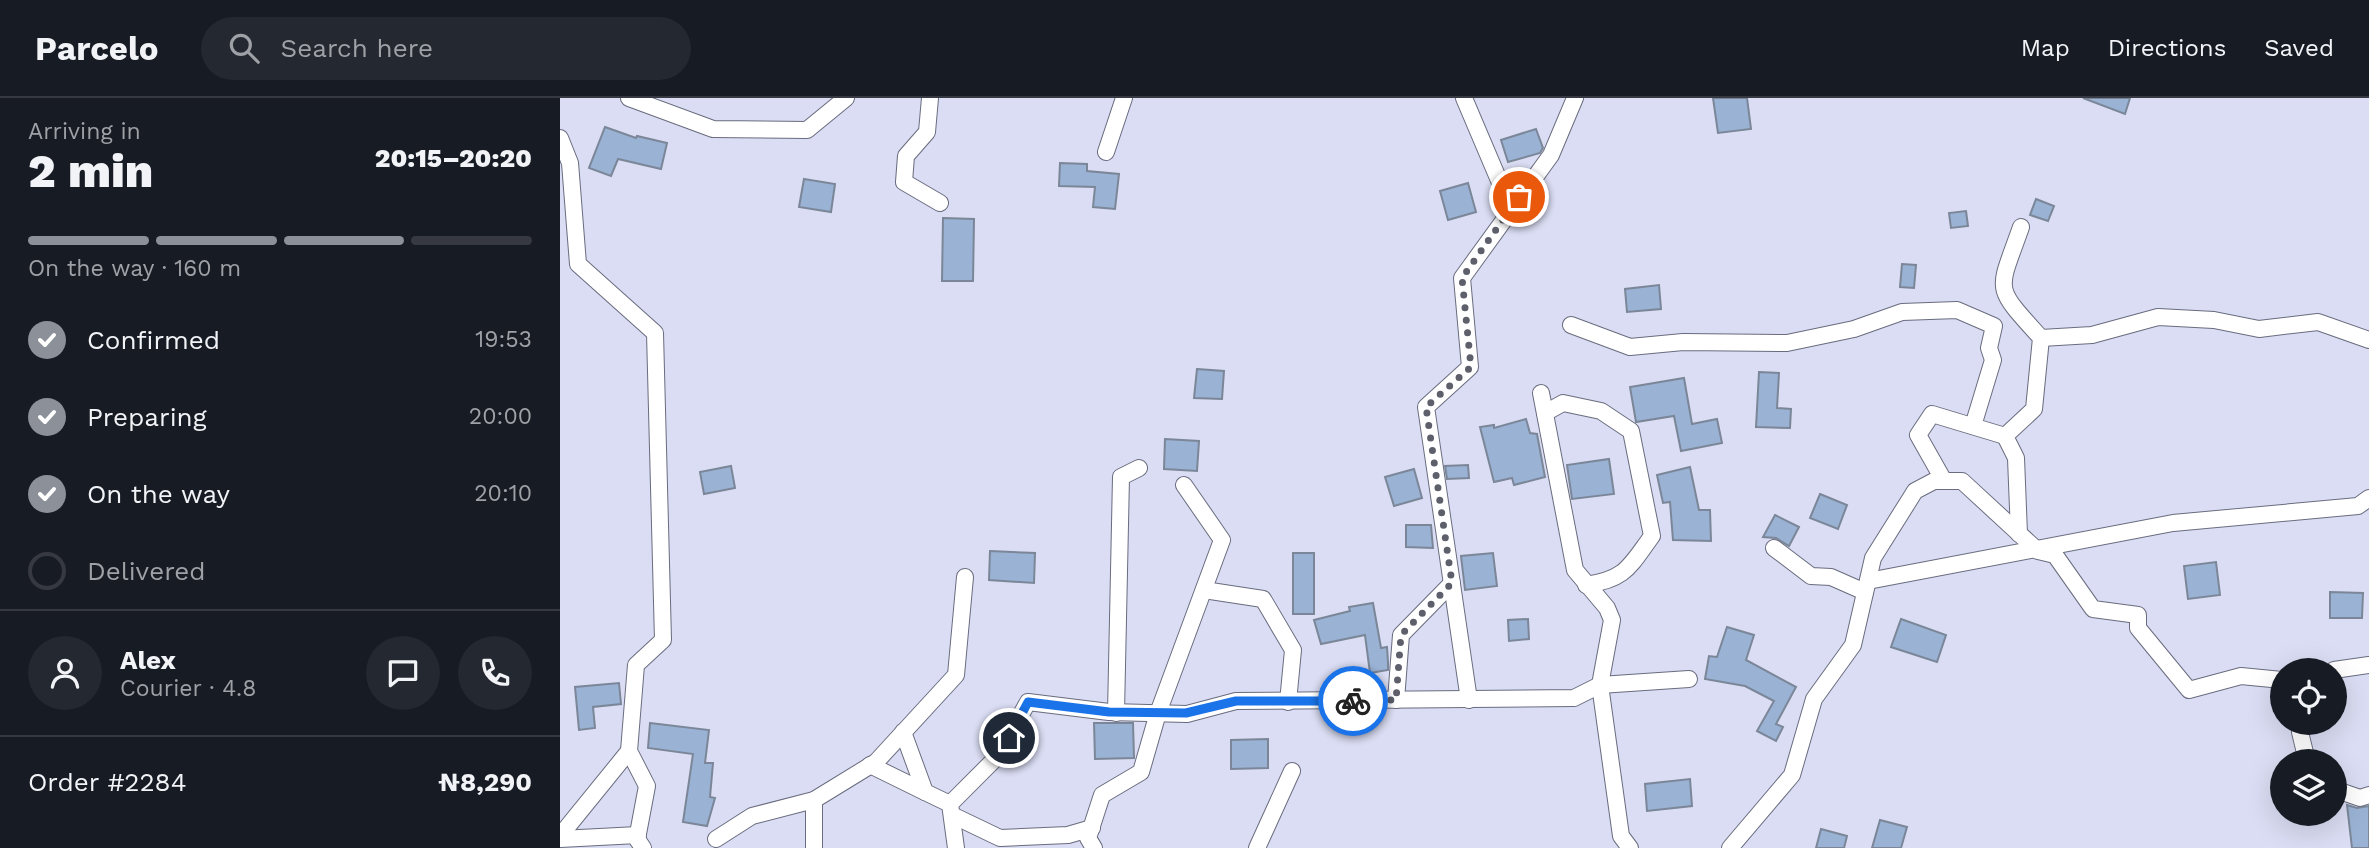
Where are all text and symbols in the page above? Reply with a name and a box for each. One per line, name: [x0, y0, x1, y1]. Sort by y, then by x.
search box: [201, 17, 691, 80]
text: Parcelo: [35, 29, 159, 68]
icon: search: [225, 29, 263, 67]
text: Search here: [281, 33, 433, 63]
text: Map: [2021, 34, 2070, 62]
text: Directions: [2108, 34, 2226, 62]
text: Saved: [2264, 34, 2334, 62]
text: Arriving in: [28, 118, 141, 145]
text: 20:15–20:20: [375, 143, 532, 173]
text: 2 min: [28, 144, 153, 198]
pin: [1489, 167, 1549, 227]
icon: bag: [1500, 178, 1538, 216]
text: On the way · 160 m: [28, 255, 241, 282]
icon: check: [28, 321, 66, 359]
text: Confirmed: [87, 325, 220, 355]
text: 19:53: [475, 326, 532, 353]
icon: check: [28, 398, 66, 436]
text: Preparing: [87, 402, 207, 432]
text: 20:00: [469, 403, 532, 430]
icon: check: [28, 475, 66, 513]
text: On the way: [87, 479, 230, 509]
text: 20:10: [474, 480, 532, 507]
text: Delivered: [87, 556, 206, 586]
button: person: [28, 636, 102, 710]
button: chat: [366, 636, 440, 710]
button: phone: [458, 636, 532, 710]
text: Alex: [120, 645, 176, 675]
map controls: [2270, 658, 2347, 826]
button: locate: [2270, 658, 2347, 735]
courier: [1318, 666, 1388, 736]
text: Courier · 4.8: [120, 675, 256, 702]
icon: bike: [1334, 682, 1372, 720]
pin: [979, 708, 1039, 768]
icon: home: [990, 719, 1028, 757]
button: layers: [2270, 749, 2347, 826]
text: Order #2284: [28, 767, 187, 797]
text: ₦8,290: [439, 767, 532, 797]

